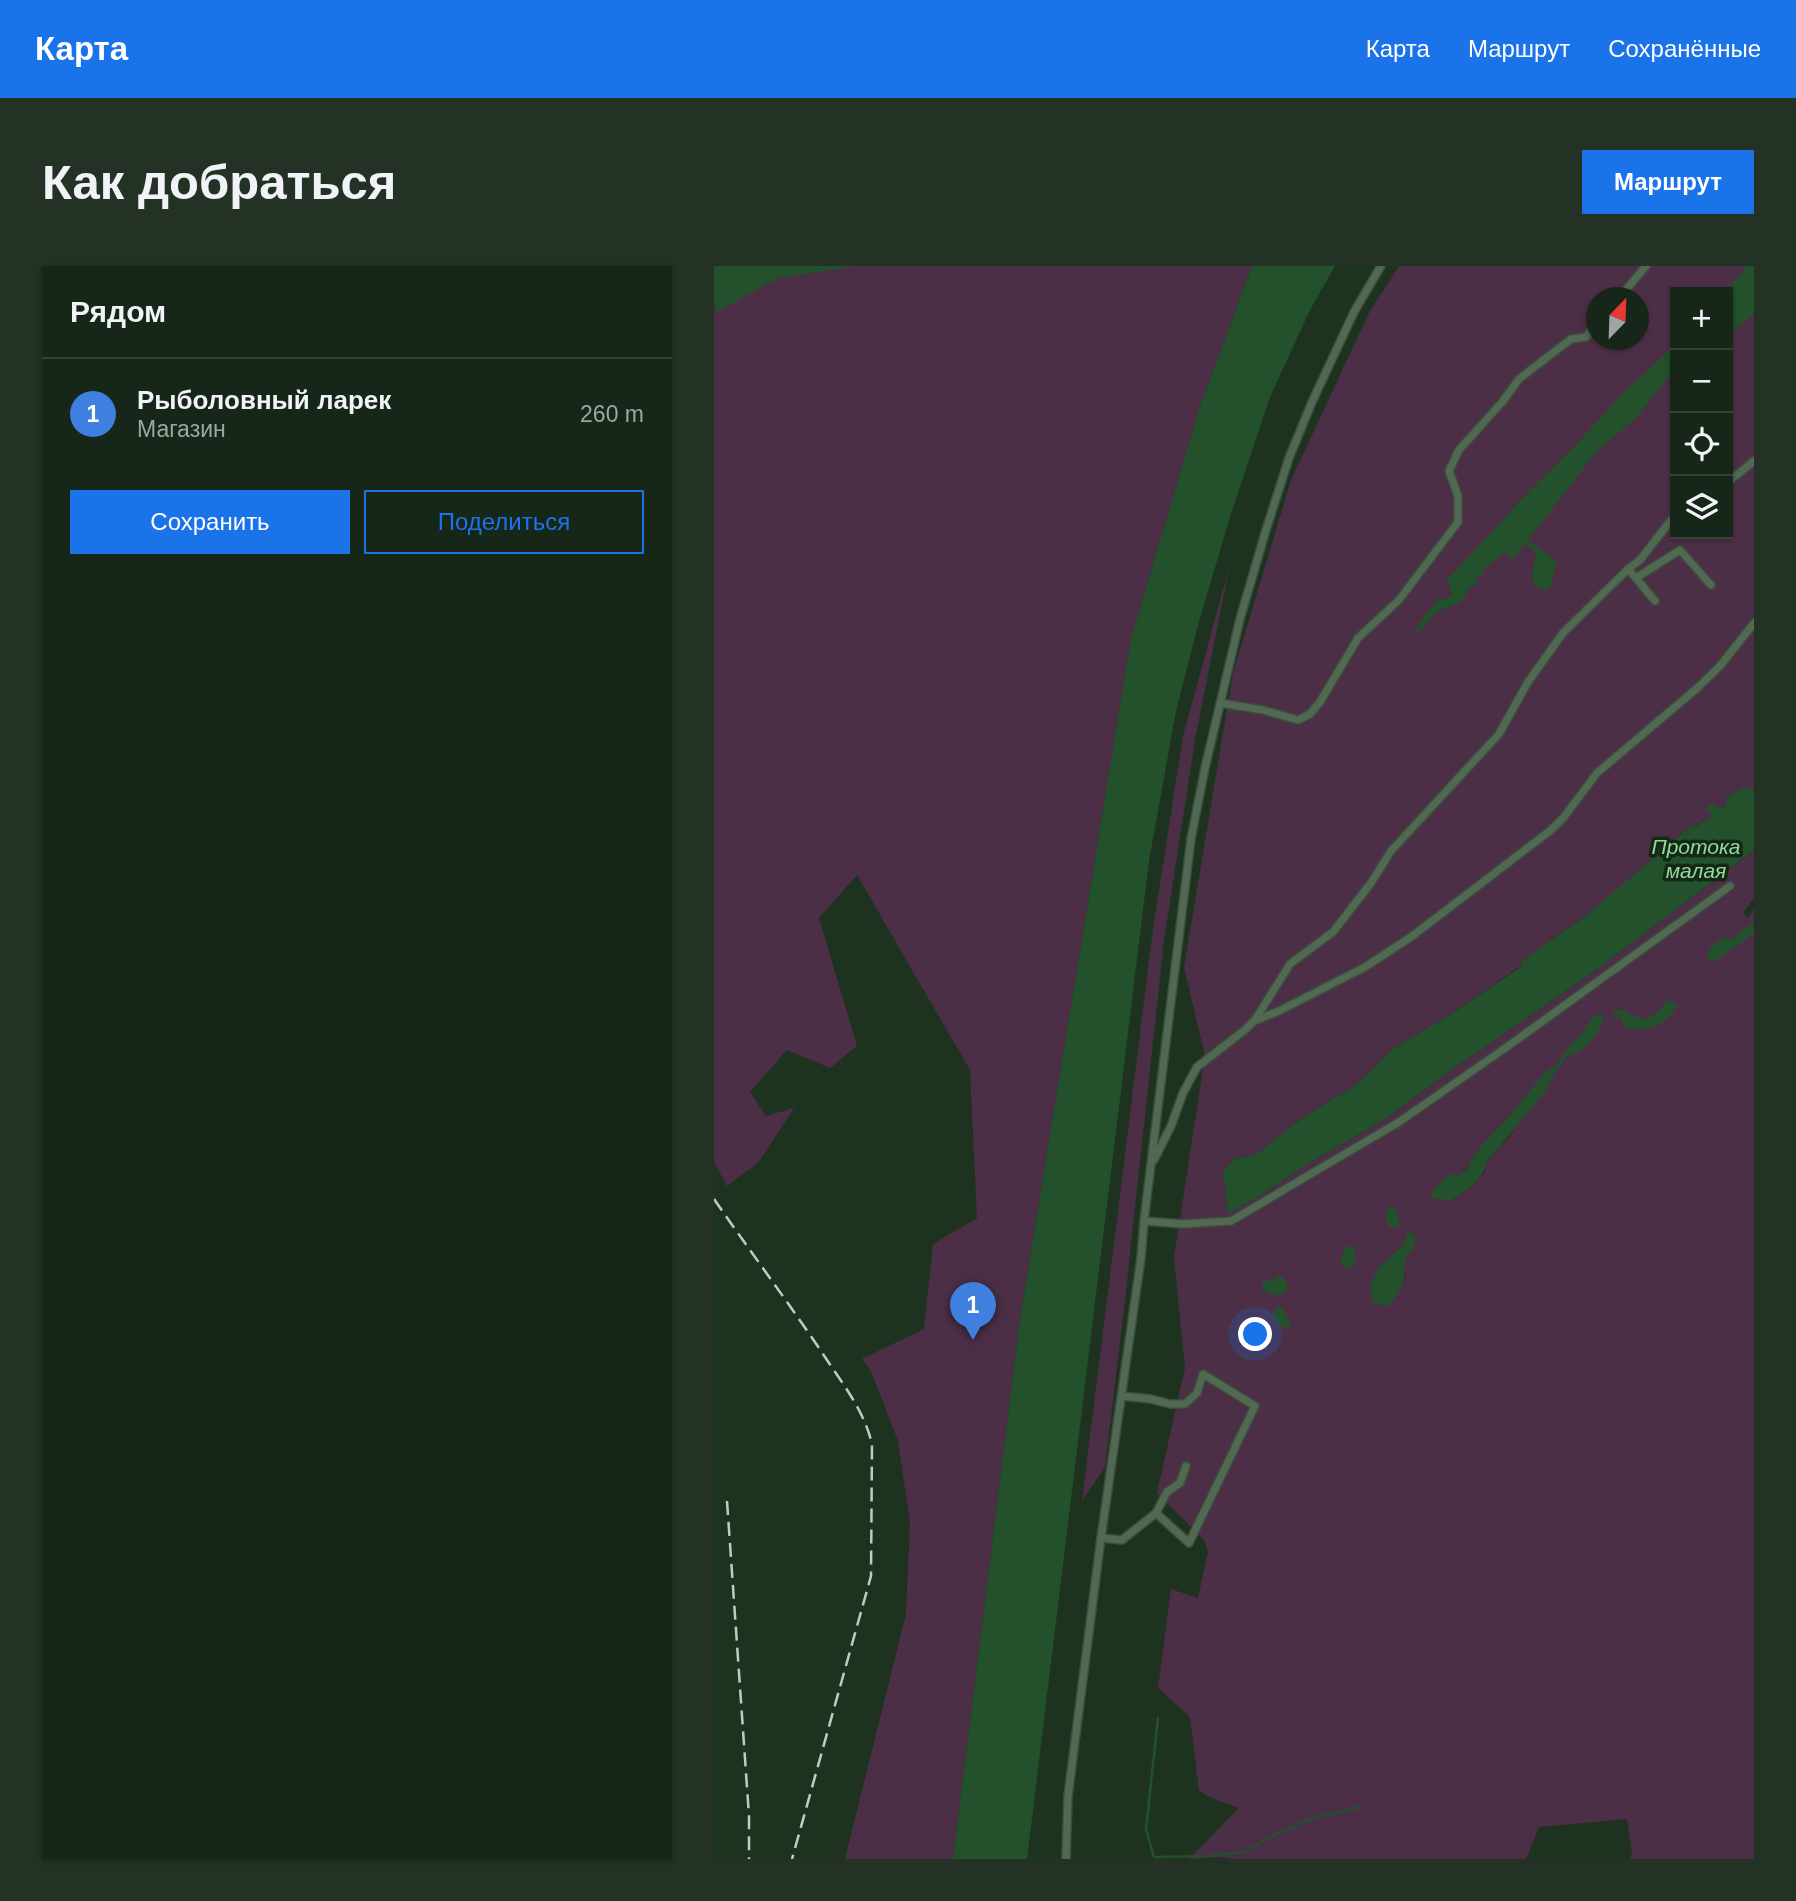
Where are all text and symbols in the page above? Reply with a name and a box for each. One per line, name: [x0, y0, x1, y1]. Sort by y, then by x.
text: Карта: [35, 30, 128, 67]
text: Карта: [1366, 35, 1430, 62]
text: Маршрут: [1468, 35, 1570, 62]
text: Сохранённые: [1608, 35, 1761, 62]
button: Маршрут: [1582, 150, 1754, 214]
text: Как добраться: [42, 155, 396, 209]
north arrow: [1586, 287, 1649, 350]
map controls: [1670, 287, 1733, 539]
button: +: [1670, 287, 1733, 350]
text: Рядом: [70, 295, 166, 328]
button: −: [1670, 350, 1733, 413]
text: Рыболовный ларек: [137, 385, 391, 415]
text: 1: [87, 401, 99, 427]
text: 260 m: [580, 401, 644, 427]
button: locate: [1670, 413, 1733, 476]
text: Магазин: [137, 416, 226, 442]
button: layers: [1670, 476, 1733, 539]
button: Сохранить: [70, 490, 350, 554]
button: Поделиться: [364, 490, 644, 554]
water label: Протока малая: [1651, 835, 1741, 882]
pin: 1: [950, 1282, 996, 1340]
your location: [1238, 1317, 1272, 1351]

